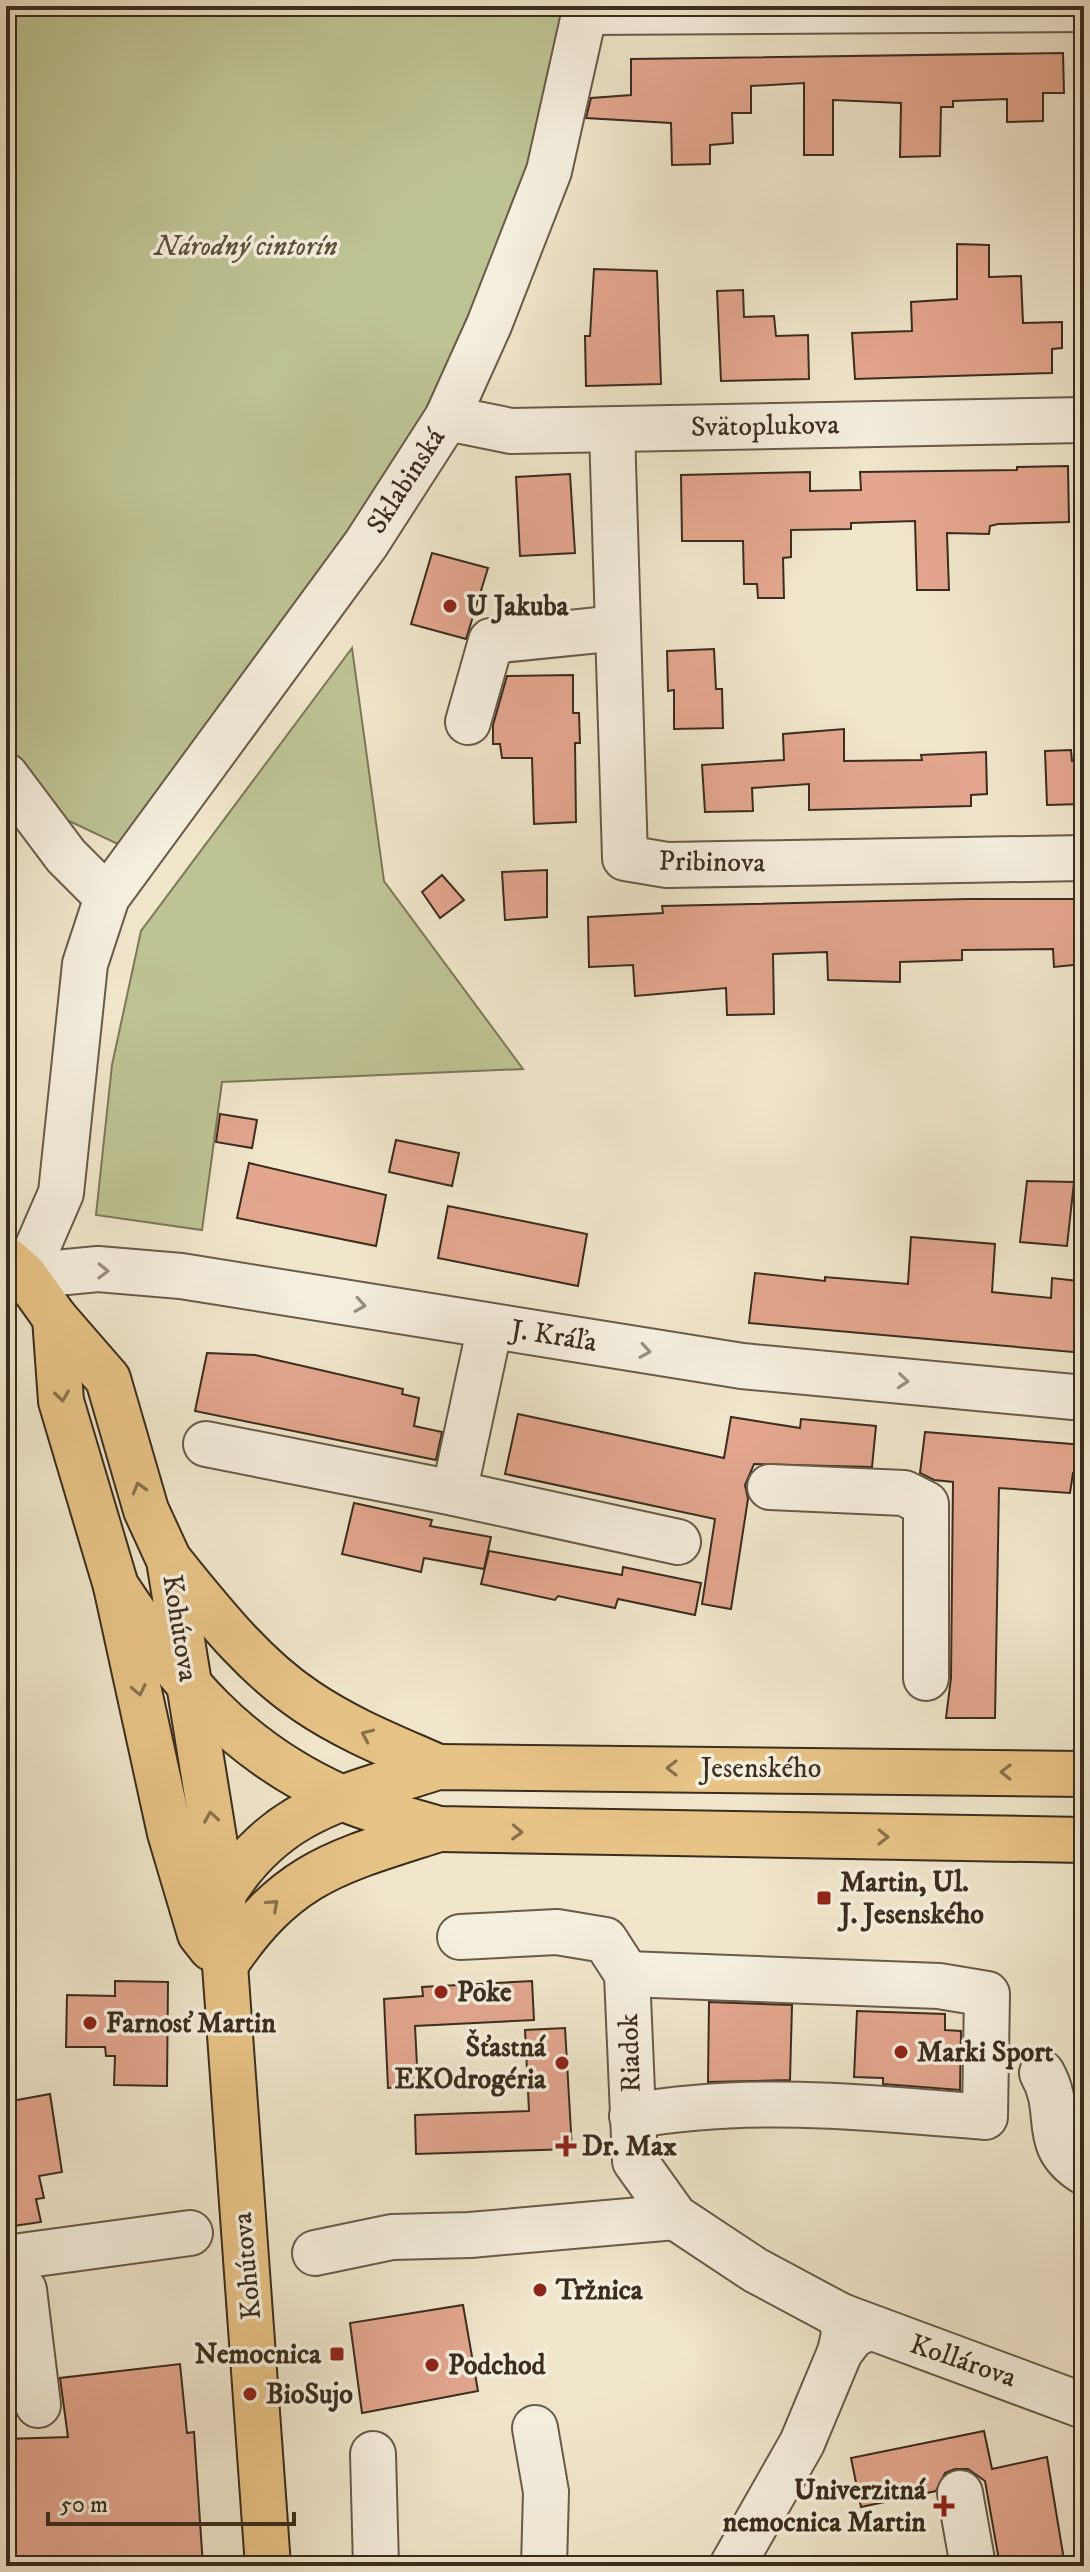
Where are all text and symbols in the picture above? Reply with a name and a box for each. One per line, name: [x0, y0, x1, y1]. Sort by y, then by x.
park label: Národný cintorín: [153, 229, 337, 264]
street label: Svätoplukova: [690, 407, 840, 445]
street label: Sklabinská: [359, 422, 453, 540]
place label: U Jakuba: [466, 589, 570, 624]
marker: U Jakuba: [441, 597, 459, 615]
street label: Pribinova: [658, 844, 766, 880]
one-way arrow: [97, 1262, 110, 1279]
one-way arrow: [353, 1296, 367, 1313]
street label: J. Kráľa: [506, 1311, 599, 1360]
one-way arrow: [638, 1341, 651, 1358]
one-way arrow: [897, 1372, 910, 1389]
one-way arrow: [53, 1389, 70, 1403]
one-way arrow: [132, 1481, 148, 1495]
street label: Kohútova: [154, 1572, 206, 1684]
one-way arrow: [130, 1683, 147, 1696]
one-way arrow: [361, 1729, 375, 1745]
street label: Jesenského: [698, 1751, 821, 1786]
one-way arrow: [665, 1759, 678, 1777]
one-way arrow: [999, 1763, 1012, 1781]
one-way arrow: [203, 1810, 220, 1824]
one-way arrow: [511, 1823, 524, 1840]
one-way arrow: [877, 1829, 890, 1846]
place label: Martin, Ul. J. Jesenského: [837, 1865, 984, 1932]
marker: Martin, Ul. J. Jesenského: [815, 1889, 833, 1907]
one-way arrow: [264, 1900, 279, 1914]
place label: Poke: [457, 1975, 512, 2010]
marker: Poke: [432, 1983, 450, 2001]
place label: Farnosť Martin: [106, 2006, 276, 2041]
street label: Riadok: [611, 2013, 649, 2093]
marker: Farnosť Martin: [81, 2014, 99, 2032]
place label: Šťastná EKOdrogéria: [395, 2029, 547, 2097]
place label: Marki Sport: [917, 2035, 1054, 2070]
marker: Marki Sport: [892, 2043, 910, 2061]
marker: Šťastná EKOdrogéria: [553, 2054, 571, 2072]
place label: Dr. Max: [582, 2129, 677, 2164]
marker: Dr. Max: [557, 2137, 575, 2155]
street label: Kohútova: [225, 2211, 269, 2321]
place label: Tržnica: [555, 2273, 644, 2308]
marker: Tržnica: [531, 2281, 549, 2299]
street label: Kollárova: [905, 2327, 1021, 2395]
place label: Nemocnica: [195, 2337, 322, 2372]
marker: Nemocnica: [328, 2345, 346, 2363]
place label: Podchod: [448, 2348, 547, 2383]
marker: Podchod: [423, 2356, 441, 2374]
place label: BioSujo: [266, 2377, 353, 2412]
marker: BioSujo: [241, 2385, 259, 2403]
place label: Univerzitná nemocnica Martin: [723, 2473, 927, 2540]
scale bar: [48, 2476, 294, 2526]
text: 50 m: [60, 2490, 108, 2520]
marker: Univerzitná nemocnica Martin: [933, 2495, 955, 2517]

